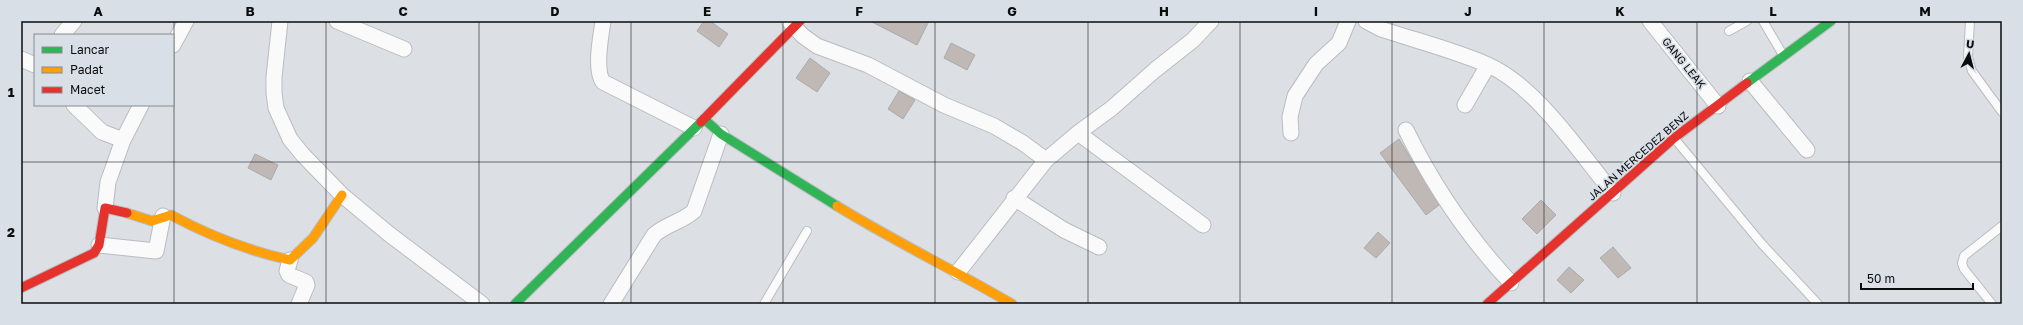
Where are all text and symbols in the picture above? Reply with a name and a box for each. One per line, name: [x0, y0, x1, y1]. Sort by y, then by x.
text: A: [93, 3, 103, 19]
text: B: [245, 3, 255, 19]
text: C: [398, 3, 408, 19]
text: D: [550, 3, 560, 19]
text: E: [703, 3, 711, 19]
text: F: [855, 3, 863, 19]
text: G: [1007, 3, 1017, 19]
text: H: [1159, 3, 1169, 19]
text: I: [1314, 3, 1318, 19]
text: J: [1464, 3, 1472, 19]
text: K: [1615, 3, 1625, 19]
text: L: [1769, 3, 1777, 19]
text: M: [1919, 3, 1931, 19]
legend: [34, 34, 174, 106]
north arrow: [1949, 34, 1989, 74]
street label: GANG LEAK: [1660, 35, 1709, 91]
text: U: [1966, 37, 1975, 51]
text: Lancar: [70, 42, 109, 57]
text: Padat: [70, 62, 104, 77]
text: Macet: [70, 82, 106, 97]
text: 1: [8, 84, 15, 100]
street label: JALAN MERCEDEZ BENZ: [1585, 108, 1691, 203]
text: 2: [7, 224, 15, 240]
scale bar: [1861, 265, 1973, 291]
text: 50 m: [1867, 271, 1895, 286]

